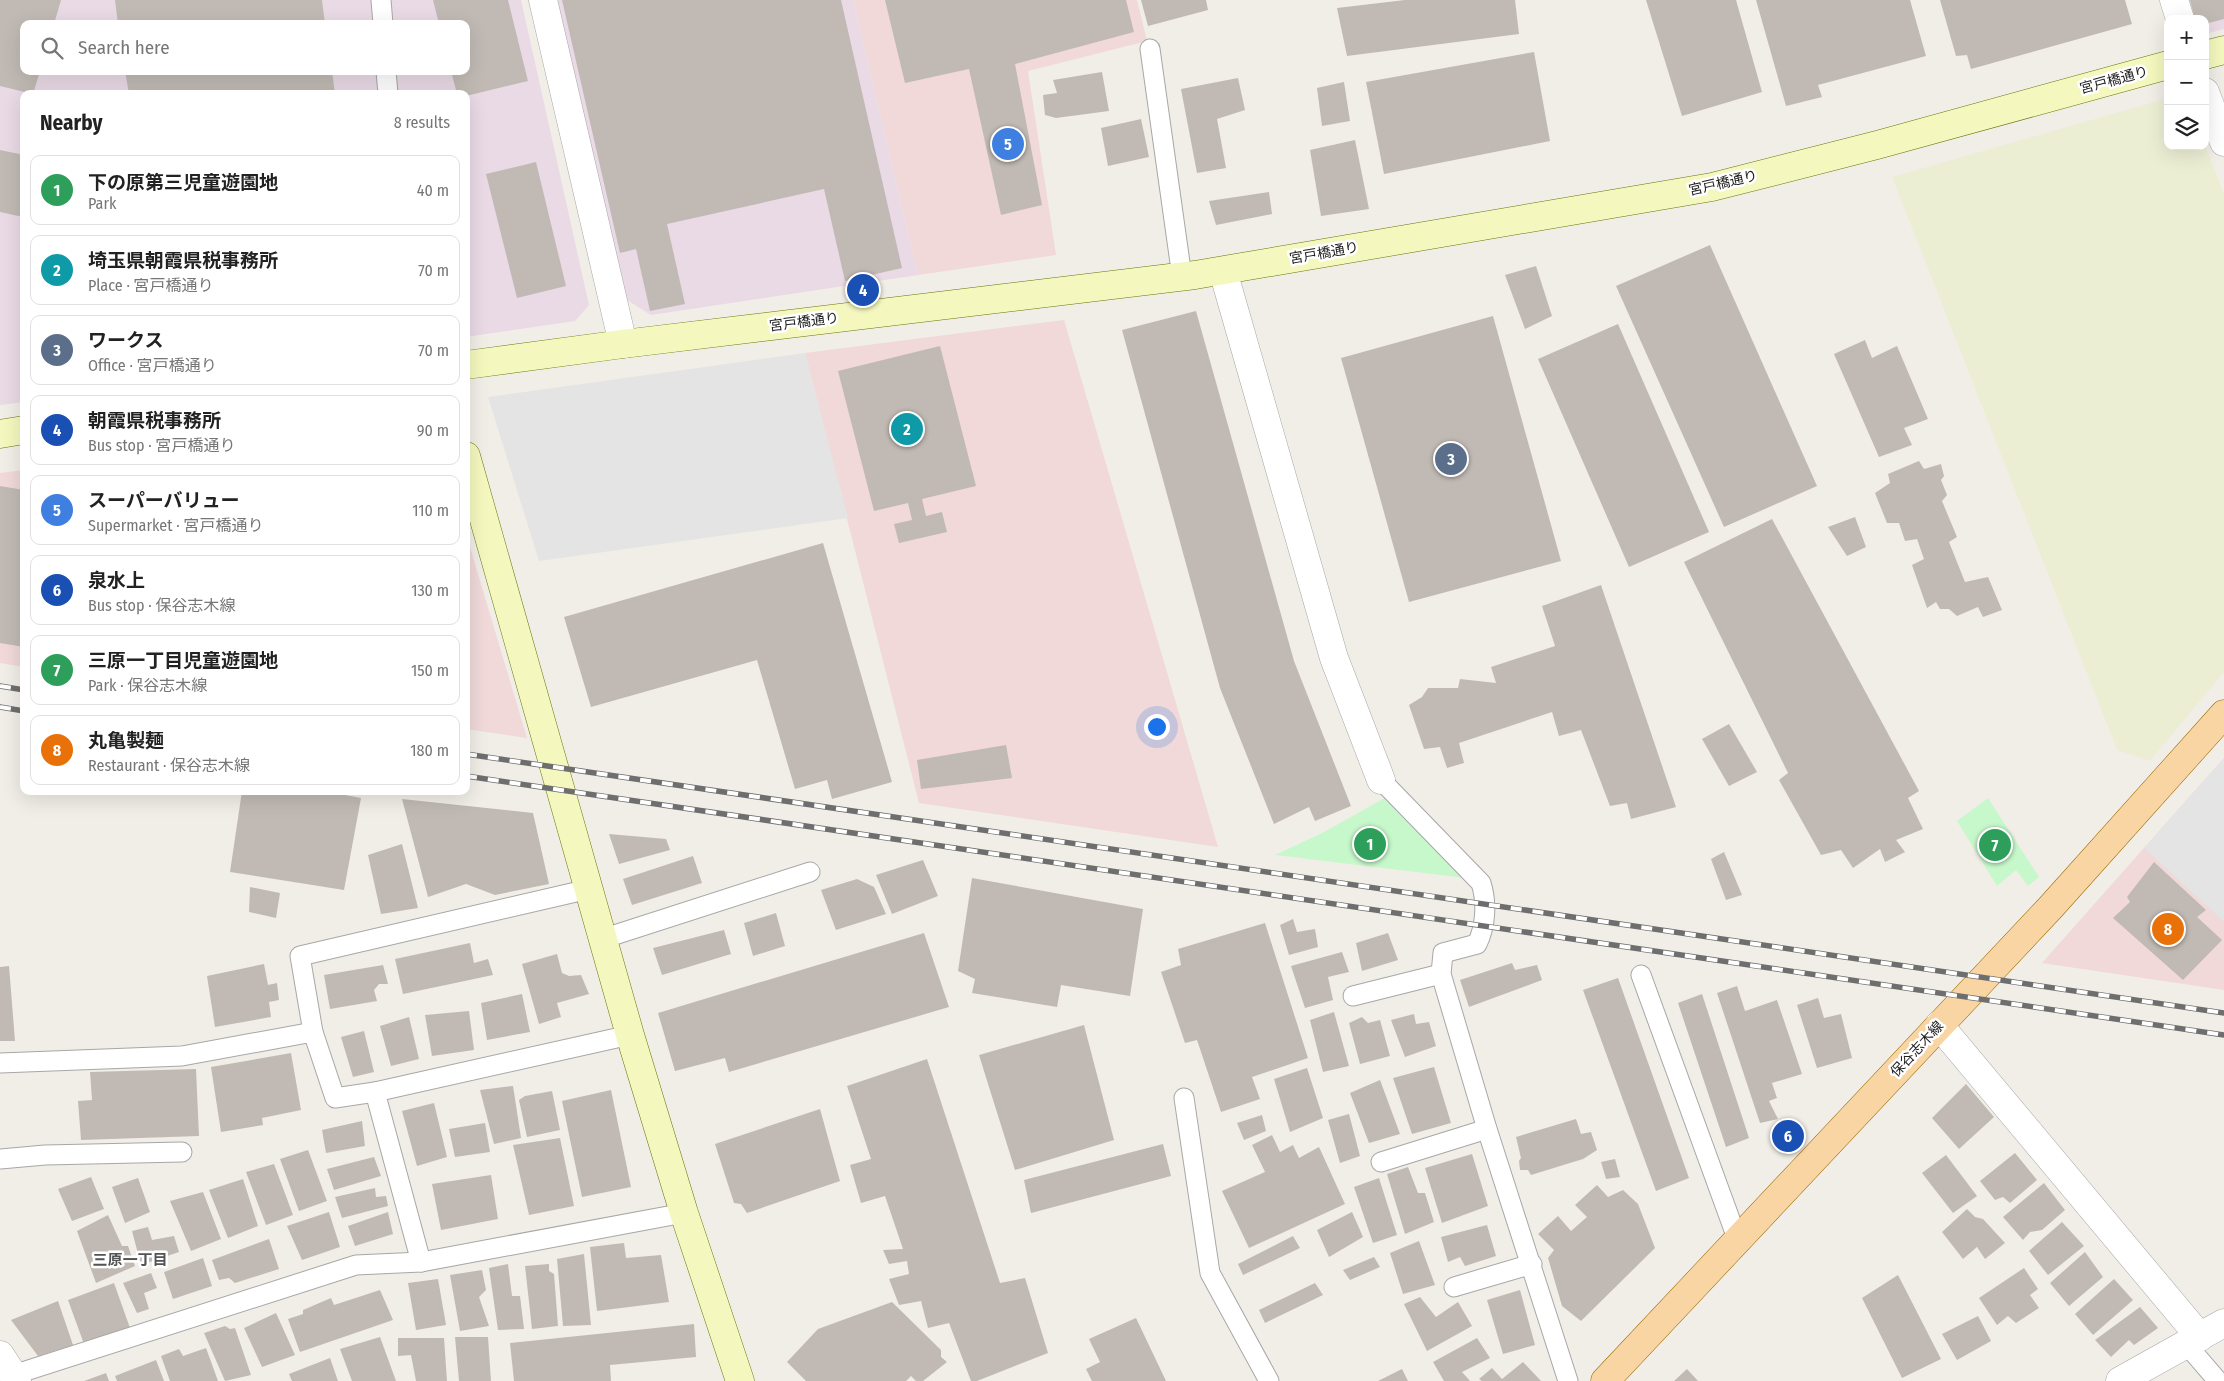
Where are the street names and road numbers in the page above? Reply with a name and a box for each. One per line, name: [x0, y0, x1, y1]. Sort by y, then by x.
street label: 宮戸橋通り: [2078, 63, 2150, 97]
street label: 宮戸橋通り: [1687, 167, 1759, 199]
street label: 宮戸橋通り: [1288, 239, 1360, 267]
street label: 宮戸橋通り: [768, 309, 840, 335]
street label: 保谷志木線: [1887, 1018, 1947, 1080]

